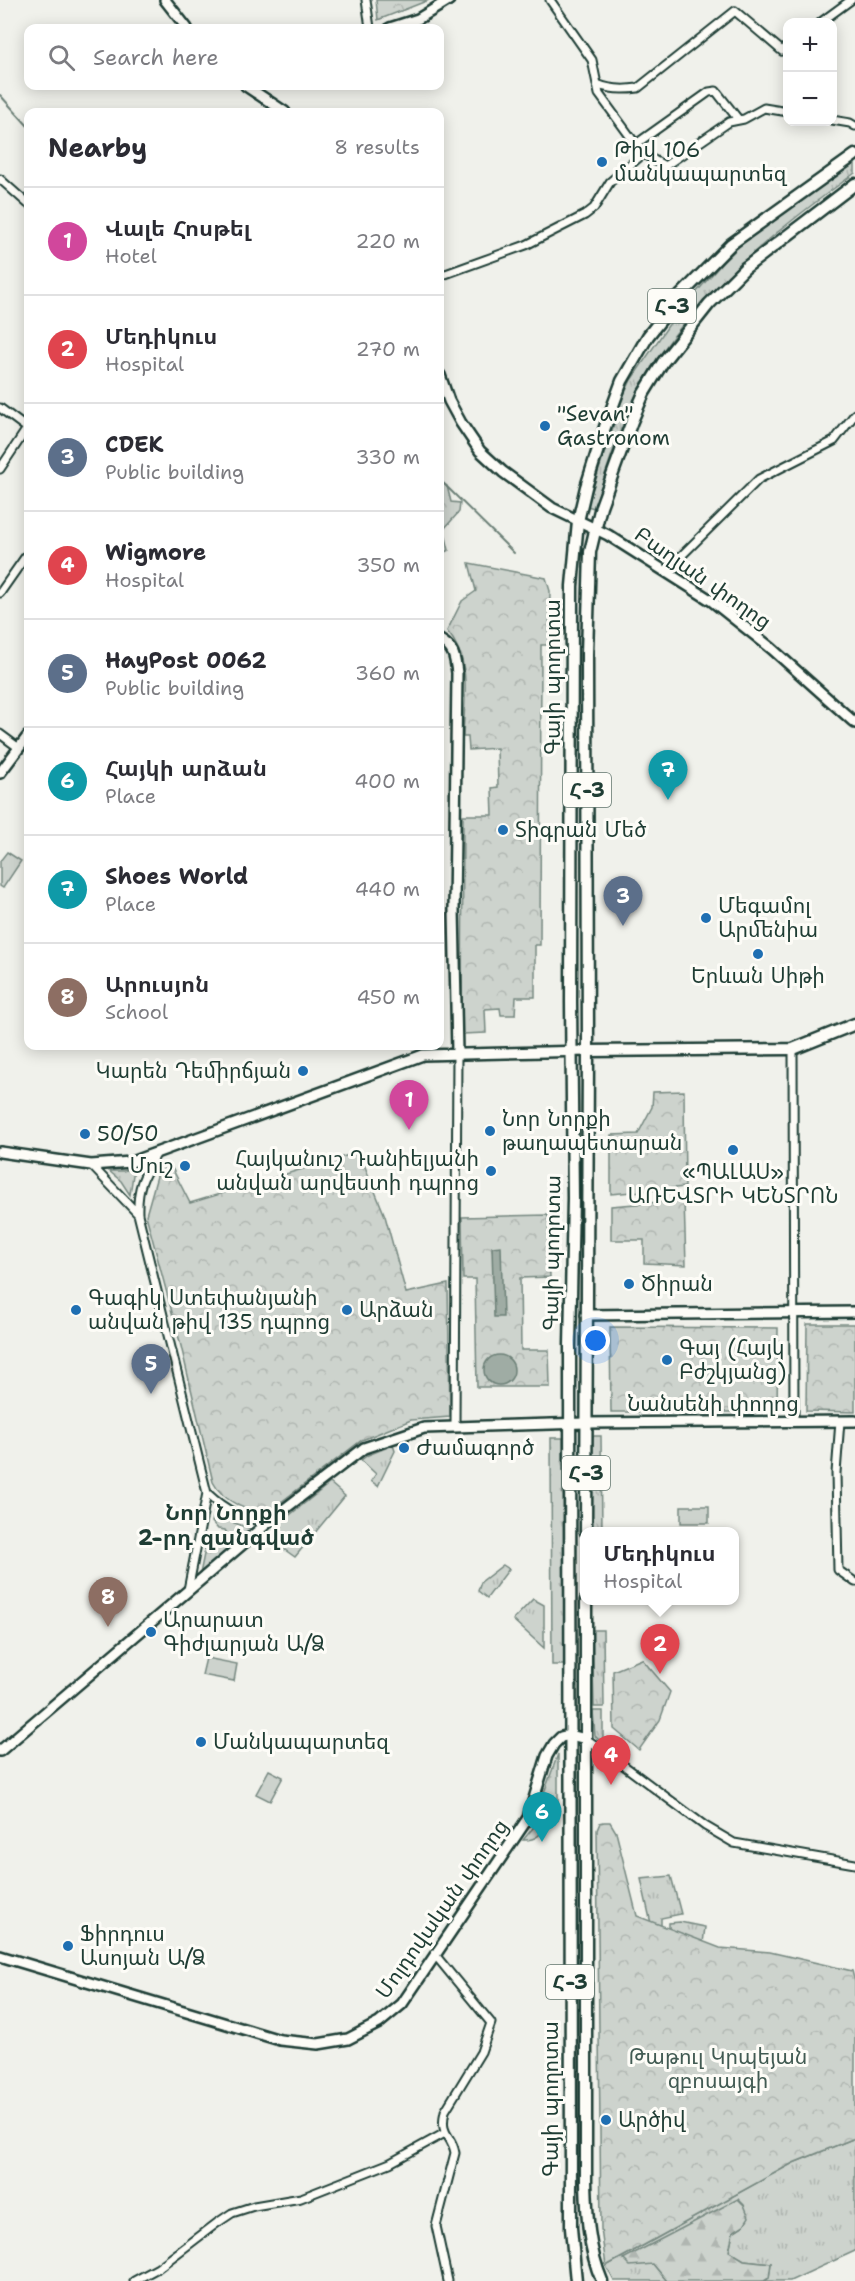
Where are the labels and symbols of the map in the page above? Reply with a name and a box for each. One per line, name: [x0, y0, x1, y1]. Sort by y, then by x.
place label: Թիվ 106 մանկապարտեզ: [614, 136, 788, 188]
marker: Թիվ 106 մանկապարտեզ: [595, 155, 609, 169]
road number: Հ-3: [648, 289, 696, 323]
place label: "Sevan" Gastronom: [557, 400, 670, 452]
marker: "Sevan" Gastronom: [538, 419, 552, 433]
street label: Բաղյան փողոց: [629, 520, 777, 636]
street label: Գայի պողոտա: [539, 599, 567, 755]
pin: 7: [648, 750, 688, 800]
road number: Հ-3: [563, 773, 611, 807]
place label: Տիգրան Մեծ: [515, 816, 647, 844]
marker: Տիգրան Մեծ: [496, 823, 510, 837]
pin: 3: [604, 876, 642, 926]
place label: Մեգամոլ Արմենիա: [718, 892, 818, 944]
marker: Մեգամոլ Արմենիա: [699, 911, 713, 925]
marker: Երևան Սիթի: [751, 947, 765, 961]
place label: Երևան Սիթի: [691, 962, 825, 990]
place label: Կարեն Դեմիրճյան: [96, 1057, 291, 1085]
marker: Կարեն Դեմիրճյան: [296, 1064, 310, 1078]
pin: 1: [390, 1080, 428, 1130]
place label: Նոր Նորքի թաղապետարան: [502, 1105, 682, 1157]
place label: 50/50: [97, 1120, 159, 1148]
marker: Նոր Նորքի թաղապետարան: [483, 1124, 497, 1138]
marker: 50/50: [78, 1127, 92, 1141]
marker: «ՊԱԼԱՍ» ԱՌԵՎՏՐԻ ԿԵՆՏՐՈՆ: [726, 1143, 740, 1157]
place label: Հայկանուշ Դանիելյանի անվան արվեստի դպրոց: [216, 1145, 479, 1197]
place label: Մուշ: [129, 1152, 173, 1180]
place label: «ՊԱԼԱՍ» ԱՌԵՎՏՐԻ ԿԵՆՏՐՈՆ: [628, 1158, 838, 1210]
marker: Մուշ: [178, 1159, 192, 1173]
marker: Հայկանուշ Դանիելյանի անվան արվեստի դպրոց: [484, 1164, 498, 1178]
street label: Գայի պողոտա: [537, 1175, 567, 1331]
place label: Ծիրան: [641, 1270, 713, 1298]
marker: Ծիրան: [622, 1277, 636, 1291]
place label: Գագիկ Ստեփանյանի անվան թիվ 135 դպրոց: [88, 1284, 330, 1336]
place label: Արձան: [359, 1296, 433, 1324]
marker: Գագիկ Ստեփանյանի անվան թիվ 135 դպրոց: [69, 1303, 83, 1317]
marker: Արձան: [340, 1303, 354, 1317]
your location: [581, 1326, 610, 1355]
place label: Գայ (Հայկ Բժշկյանց): [679, 1334, 786, 1386]
pin: 5: [132, 1344, 170, 1394]
marker: Գայ (Հայկ Բժշկյանց): [660, 1353, 674, 1367]
street label: Նանսենի փողոց: [627, 1390, 799, 1418]
place label: Ժամագործ: [416, 1434, 535, 1462]
marker: Ժամագործ: [397, 1441, 411, 1455]
road number: Հ-3: [562, 1456, 610, 1490]
district label: Նոր Նորքի 2-րդ զանգված: [138, 1498, 314, 1552]
pin: 8: [88, 1578, 128, 1627]
place label: Արարատ Գիժլարյան Ա/Ձ: [163, 1606, 325, 1658]
pin: 2: [640, 1624, 680, 1674]
marker: Արարատ Գիժլարյան Ա/Ձ: [144, 1625, 158, 1639]
place label: Մանկապարտեզ: [213, 1728, 390, 1756]
marker: Մանկապարտեզ: [194, 1735, 208, 1749]
pin: 4: [592, 1736, 630, 1785]
pin: 6: [522, 1792, 562, 1842]
street label: Մոլդովական փողոց: [369, 1814, 515, 2004]
place label: Ֆիրդուս Ասոյան Ա/Ձ: [80, 1920, 206, 1972]
marker: Ֆիրդուս Ասոյան Ա/Ձ: [61, 1939, 75, 1953]
road number: Հ-3: [546, 1965, 594, 1999]
street label: Գայի պողոտա: [537, 2021, 565, 2177]
park label: Թաթուլ Կրպեյան զբոսայգի: [629, 2043, 807, 2095]
place label: Արծիվ: [618, 2106, 686, 2134]
marker: Արծիվ: [599, 2113, 613, 2127]

